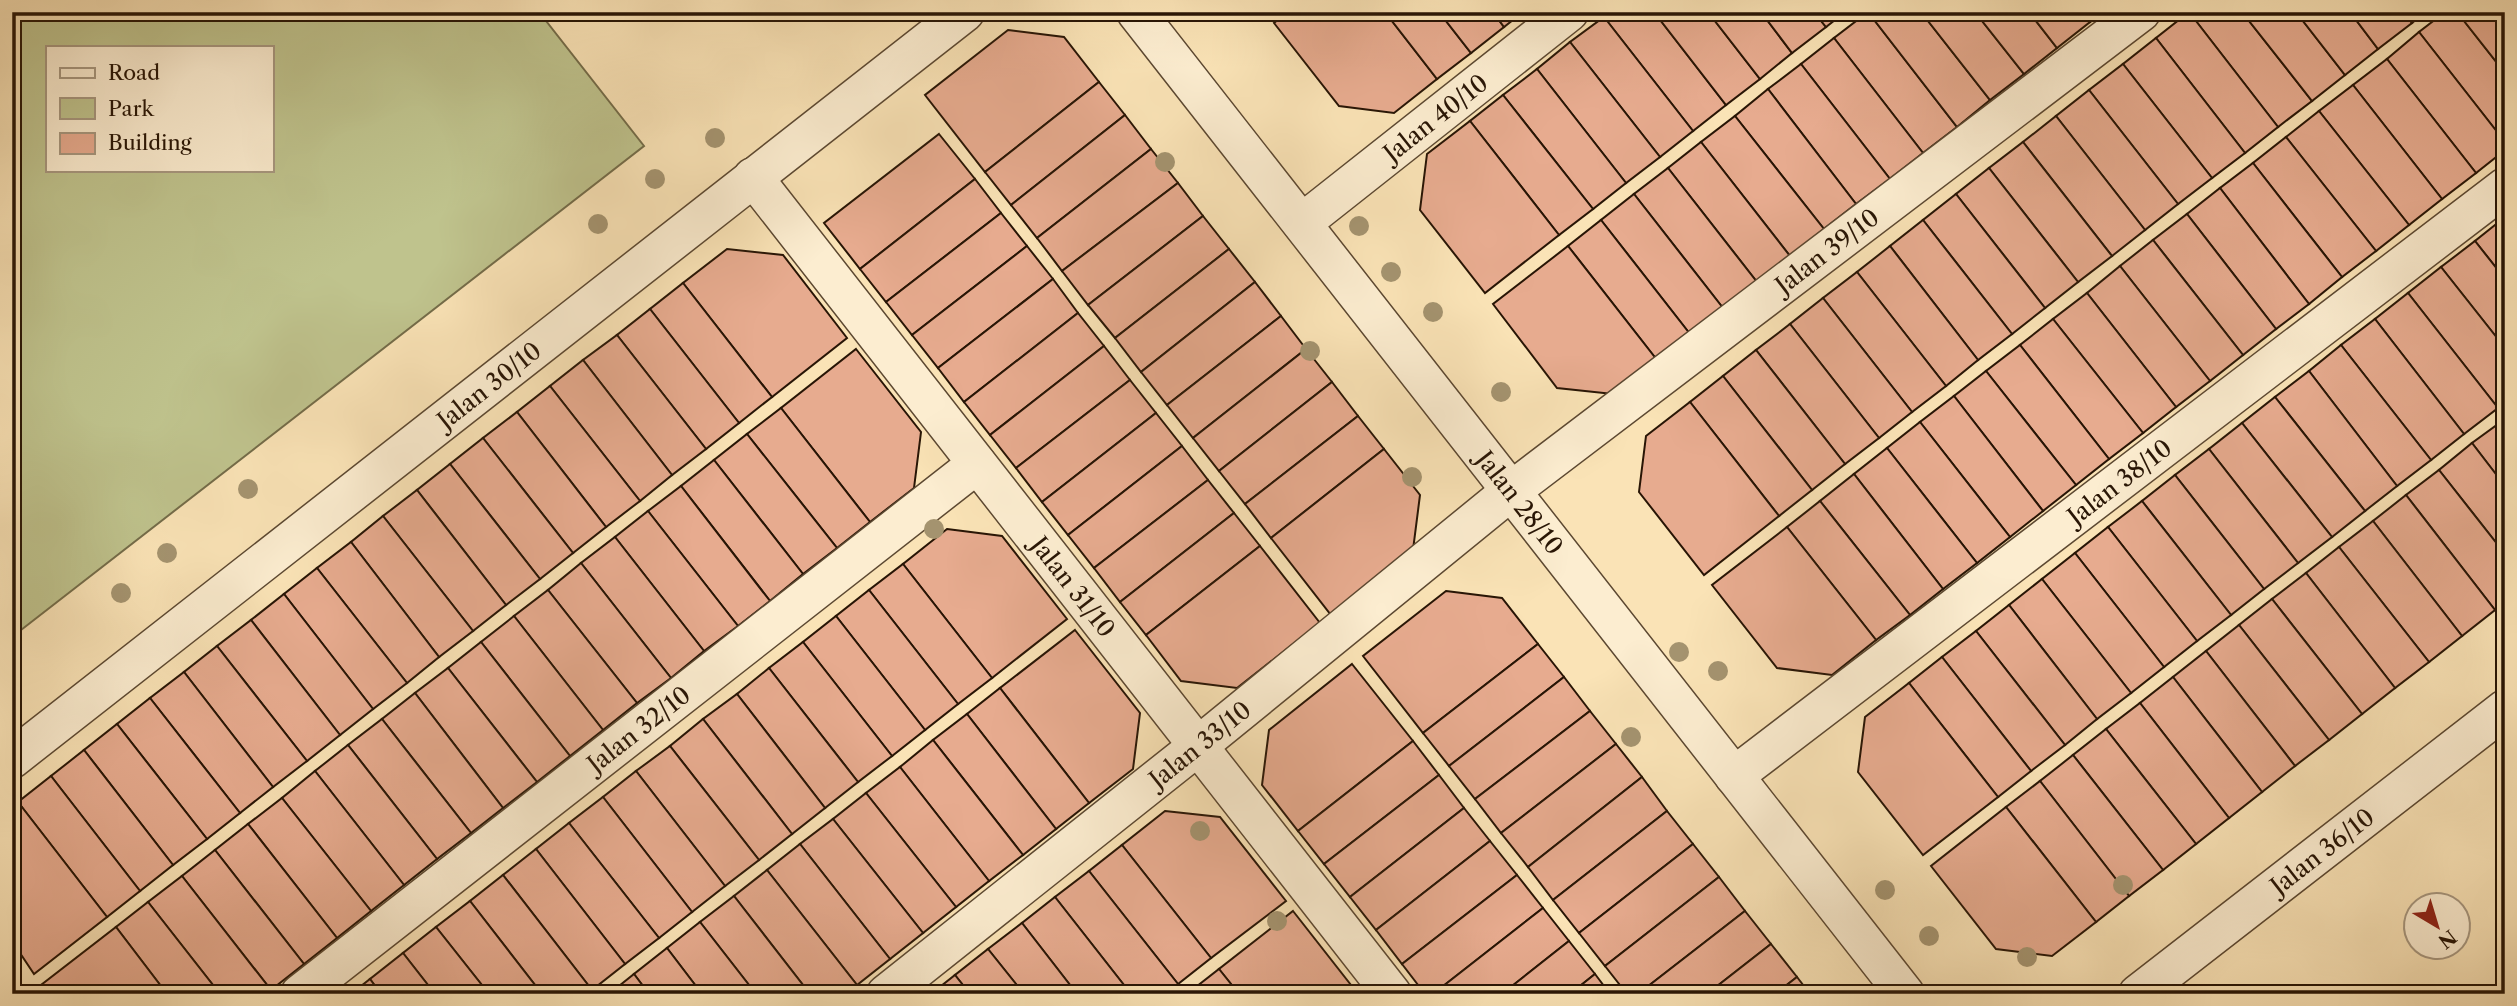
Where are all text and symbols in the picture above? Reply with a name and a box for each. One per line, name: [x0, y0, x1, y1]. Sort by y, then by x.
legend: [46, 46, 273, 172]
text: Road: [108, 60, 160, 85]
street label: Jalan 40/10: [1374, 68, 1493, 170]
text: Park: [108, 96, 154, 121]
text: Building: [108, 130, 193, 155]
street label: Jalan 39/10: [1766, 202, 1884, 302]
street label: Jalan 30/10: [428, 335, 547, 437]
street label: Jalan 38/10: [2058, 433, 2177, 533]
street label: Jalan 28/10: [1468, 442, 1570, 560]
street label: Jalan 31/10: [1023, 527, 1122, 643]
street label: Jalan 32/10: [578, 680, 696, 781]
street label: Jalan 33/10: [1140, 695, 1256, 796]
street label: Jalan 36/10: [2261, 802, 2380, 903]
north arrow: [2402, 890, 2472, 960]
text: N: [2434, 925, 2461, 953]

